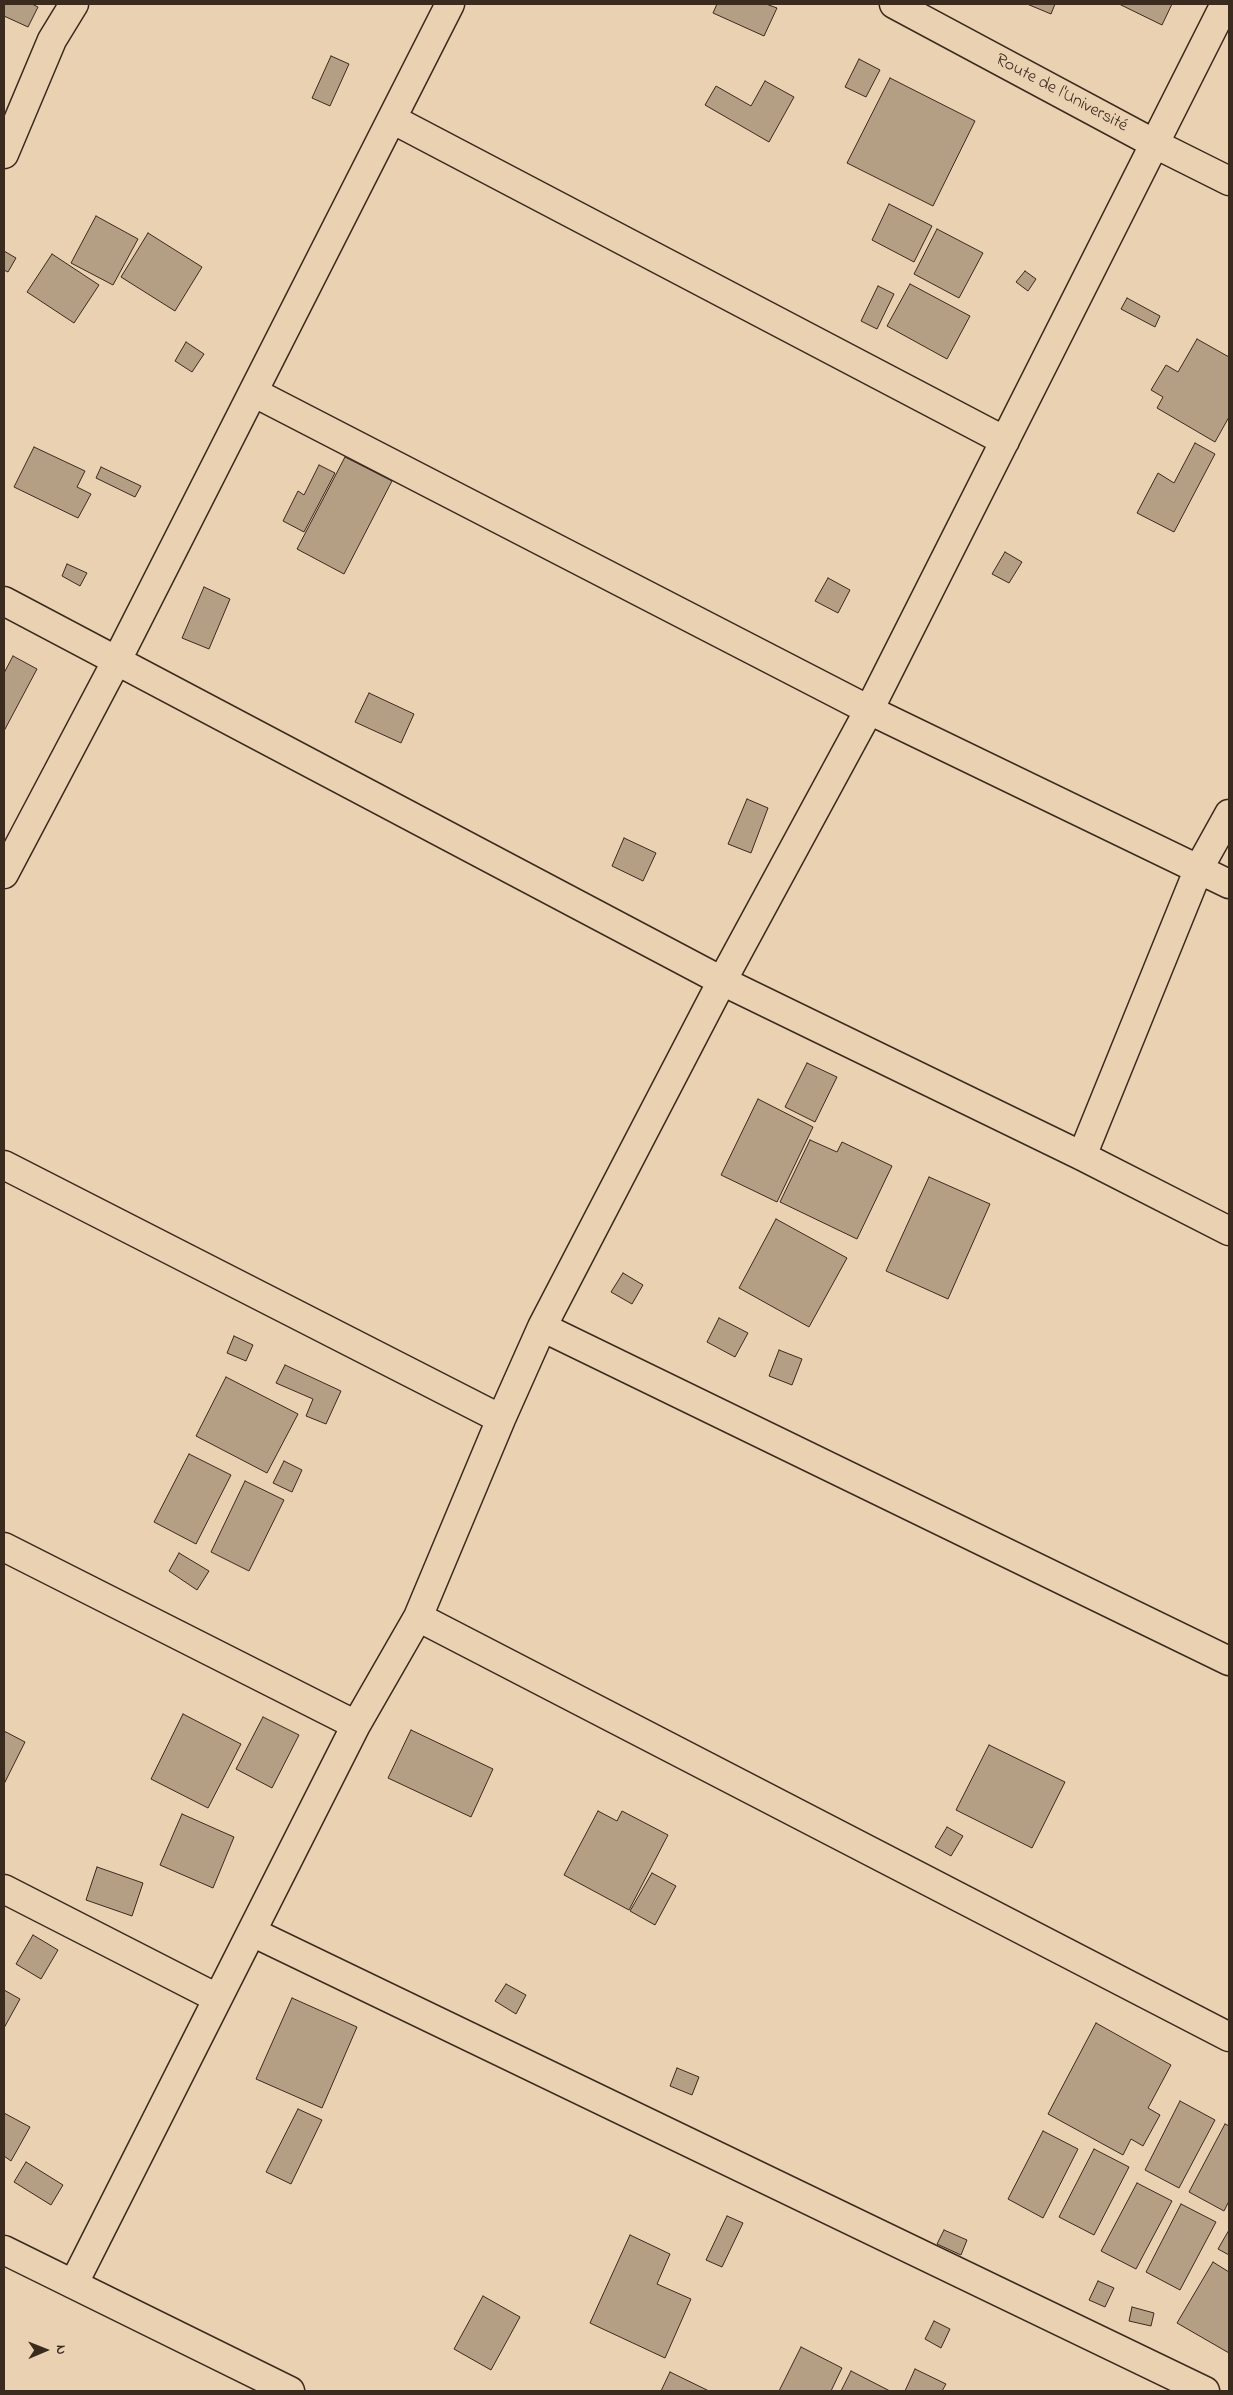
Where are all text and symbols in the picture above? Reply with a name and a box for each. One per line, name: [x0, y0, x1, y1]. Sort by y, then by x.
street label: Route de l'Université: [991, 50, 1131, 138]
north arrow: [20, 2325, 70, 2375]
text: N: [50, 2345, 71, 2355]

